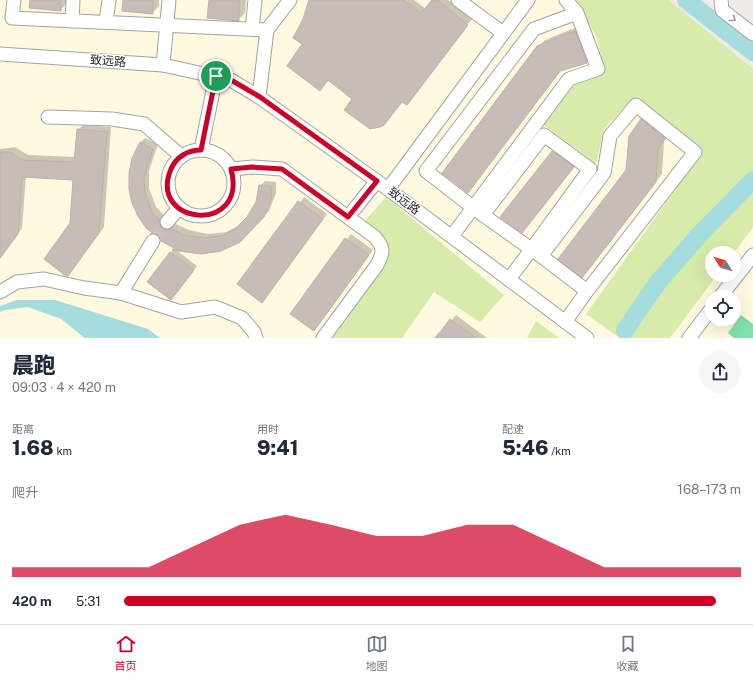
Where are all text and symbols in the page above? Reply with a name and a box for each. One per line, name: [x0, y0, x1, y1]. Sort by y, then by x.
one-way arrow: [729, 14, 736, 21]
street label: 致远路: [90, 53, 126, 69]
pin: [199, 59, 233, 93]
icon: arrive: [205, 65, 227, 87]
street label: 致远路: [385, 185, 423, 217]
north arrow: [705, 246, 741, 282]
map controls: [705, 246, 741, 326]
button: locate: [705, 290, 741, 326]
button: share: [699, 351, 741, 393]
text: 晨跑: [12, 352, 56, 378]
text: 09:03 · 4 × 420 m: [12, 380, 116, 395]
text: 距离: [12, 423, 34, 435]
text: 用时: [257, 423, 279, 435]
text: 配速: [502, 423, 524, 435]
text: 1.68: [12, 436, 54, 460]
text: 9:41: [257, 436, 298, 460]
text: 5:46: [502, 436, 549, 460]
text: km: [54, 445, 72, 457]
text: /km: [549, 445, 571, 457]
text: 168–173 m: [678, 482, 741, 497]
text: 爬升: [12, 485, 38, 500]
text: 420 m: [12, 594, 52, 609]
text: 5:31: [76, 594, 101, 609]
tab: 首页: [115, 633, 137, 673]
tab: 地图: [366, 633, 388, 673]
tab: 收藏: [617, 633, 639, 673]

